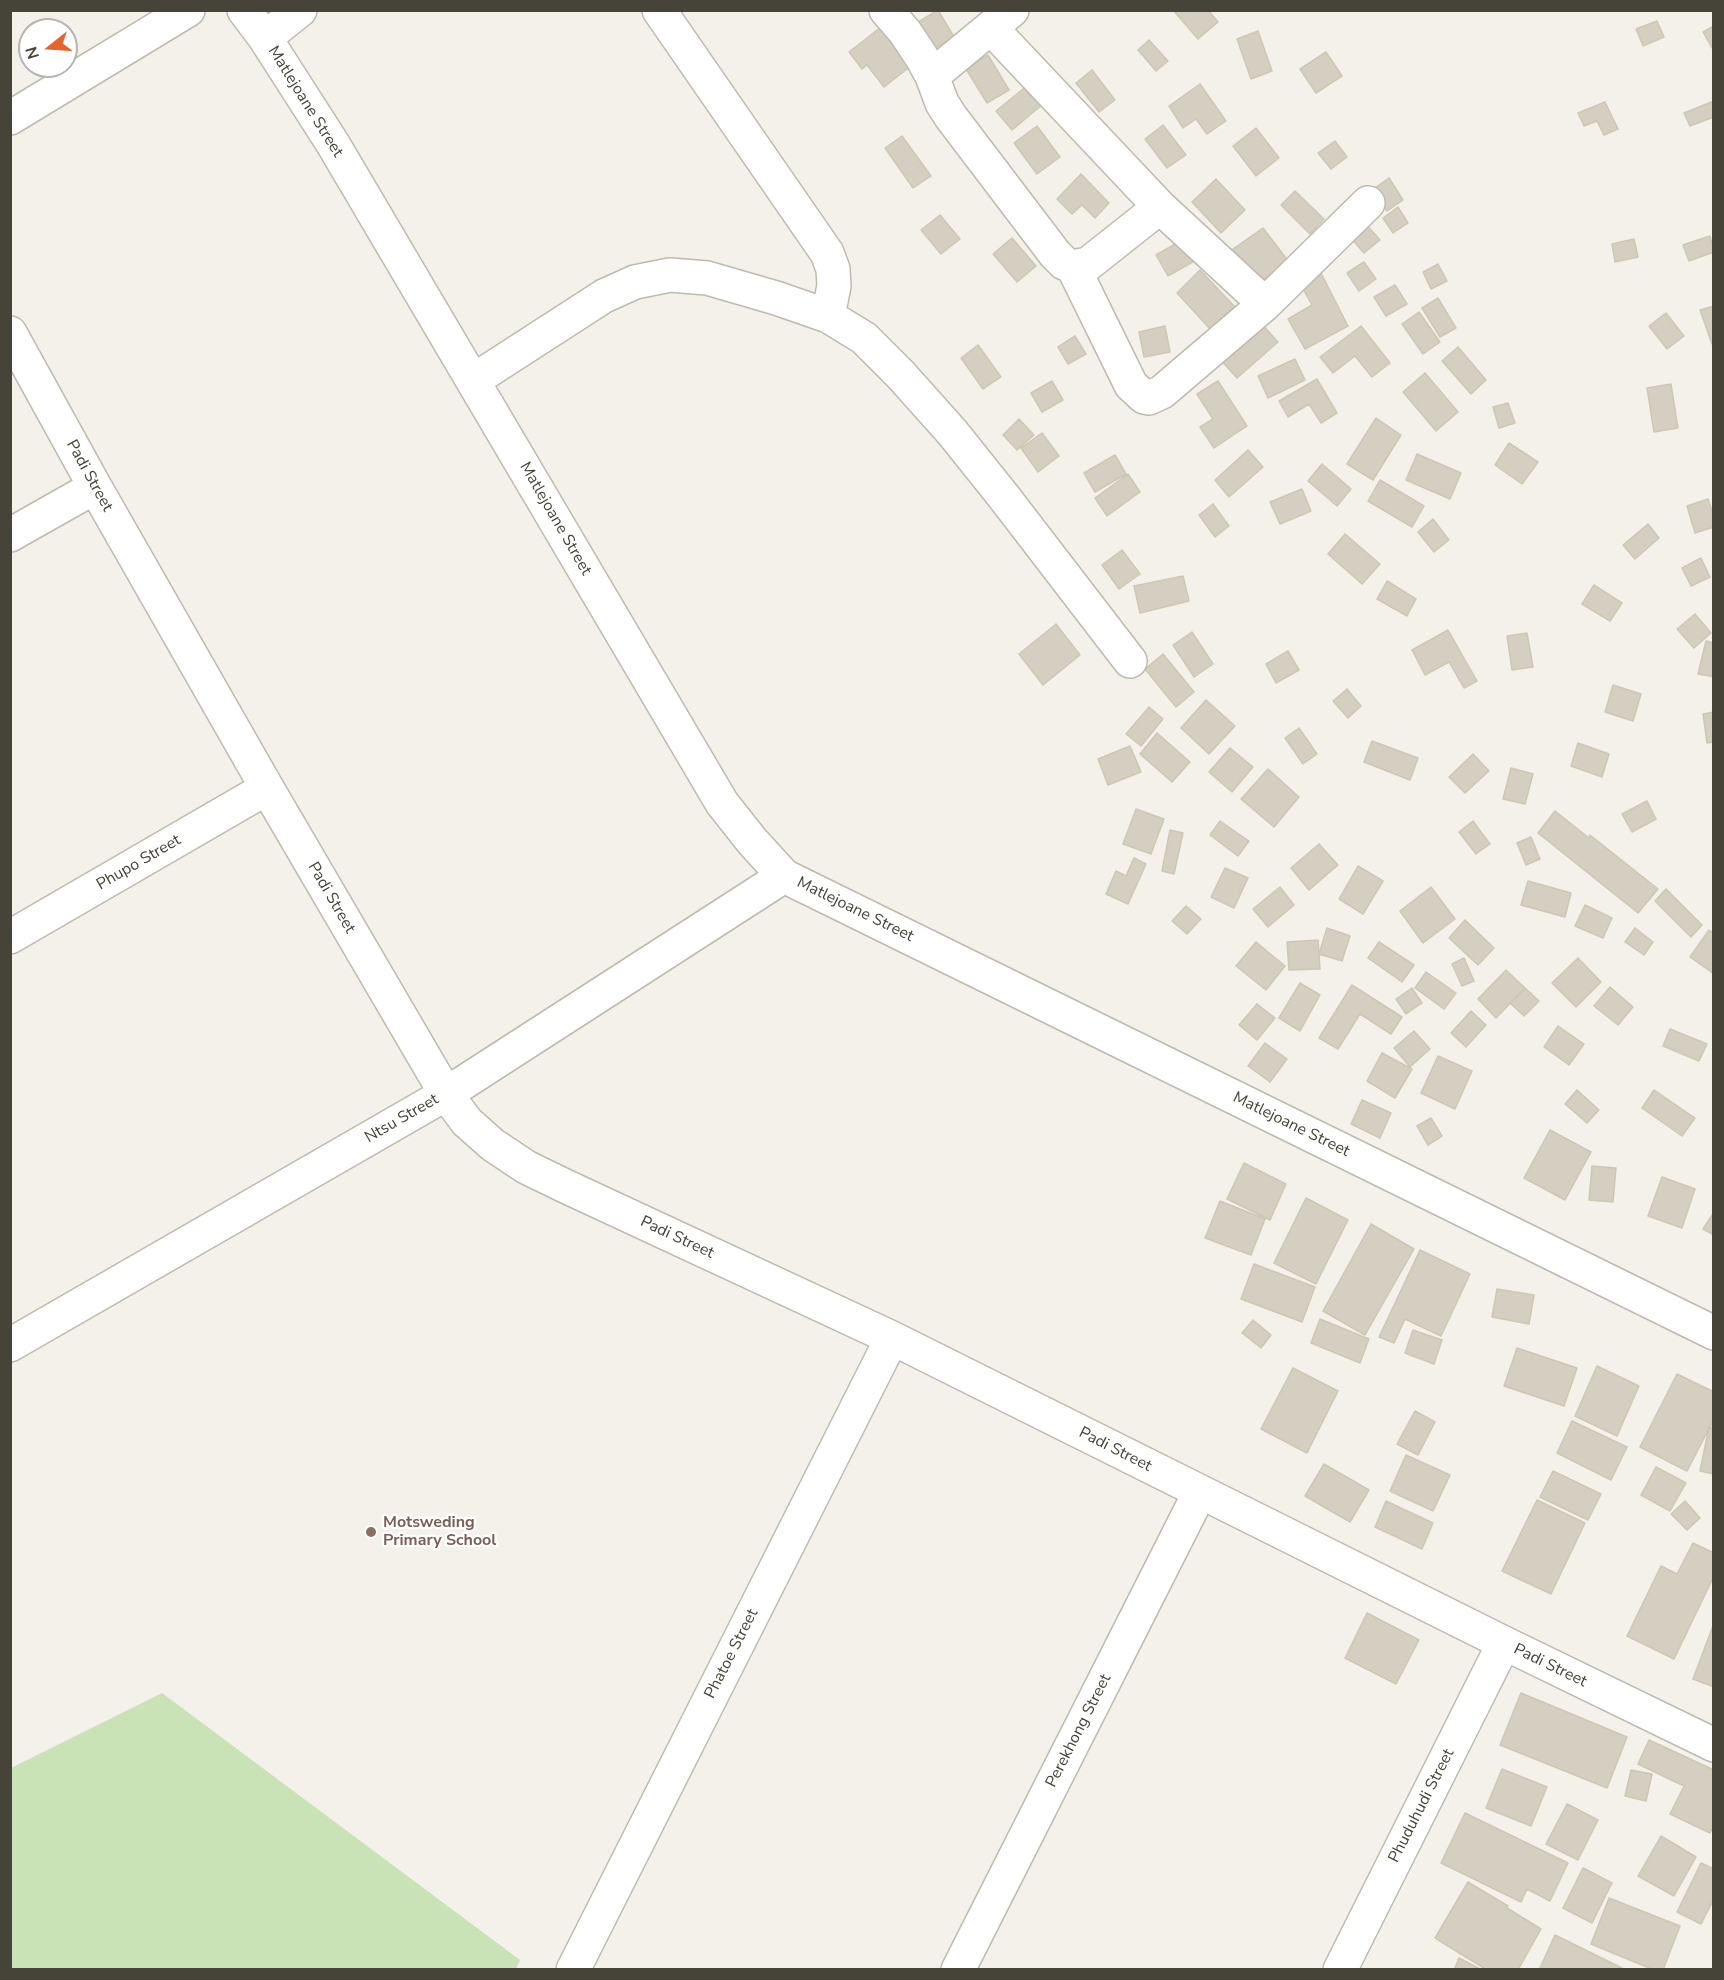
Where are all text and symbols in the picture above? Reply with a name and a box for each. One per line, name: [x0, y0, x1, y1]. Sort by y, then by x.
north arrow: [18, 18, 78, 78]
street label: Matlejoane Street: [263, 43, 347, 161]
text: N: [20, 44, 45, 62]
street label: Padi Street: [61, 437, 117, 515]
street label: Matlejoane Street: [515, 459, 595, 579]
street label: Phupo Street: [93, 831, 185, 895]
street label: Padi Street: [303, 859, 359, 937]
street label: Matlejoane Street: [794, 873, 916, 947]
street label: Matlejoane Street: [1230, 1088, 1352, 1162]
street label: Ntsu Street: [362, 1090, 442, 1148]
street label: Padi Street: [637, 1213, 717, 1263]
street label: Padi Street: [1075, 1424, 1155, 1476]
place label: Motsweding Primary School: [383, 1513, 496, 1551]
marker: Motsweding Primary School: [364, 1525, 378, 1539]
street label: Phatoe Street: [701, 1606, 763, 1702]
street label: Padi Street: [1510, 1640, 1590, 1692]
street label: Perekhong Street: [1042, 1671, 1116, 1791]
street label: Phuduhudi Street: [1385, 1746, 1459, 1866]

